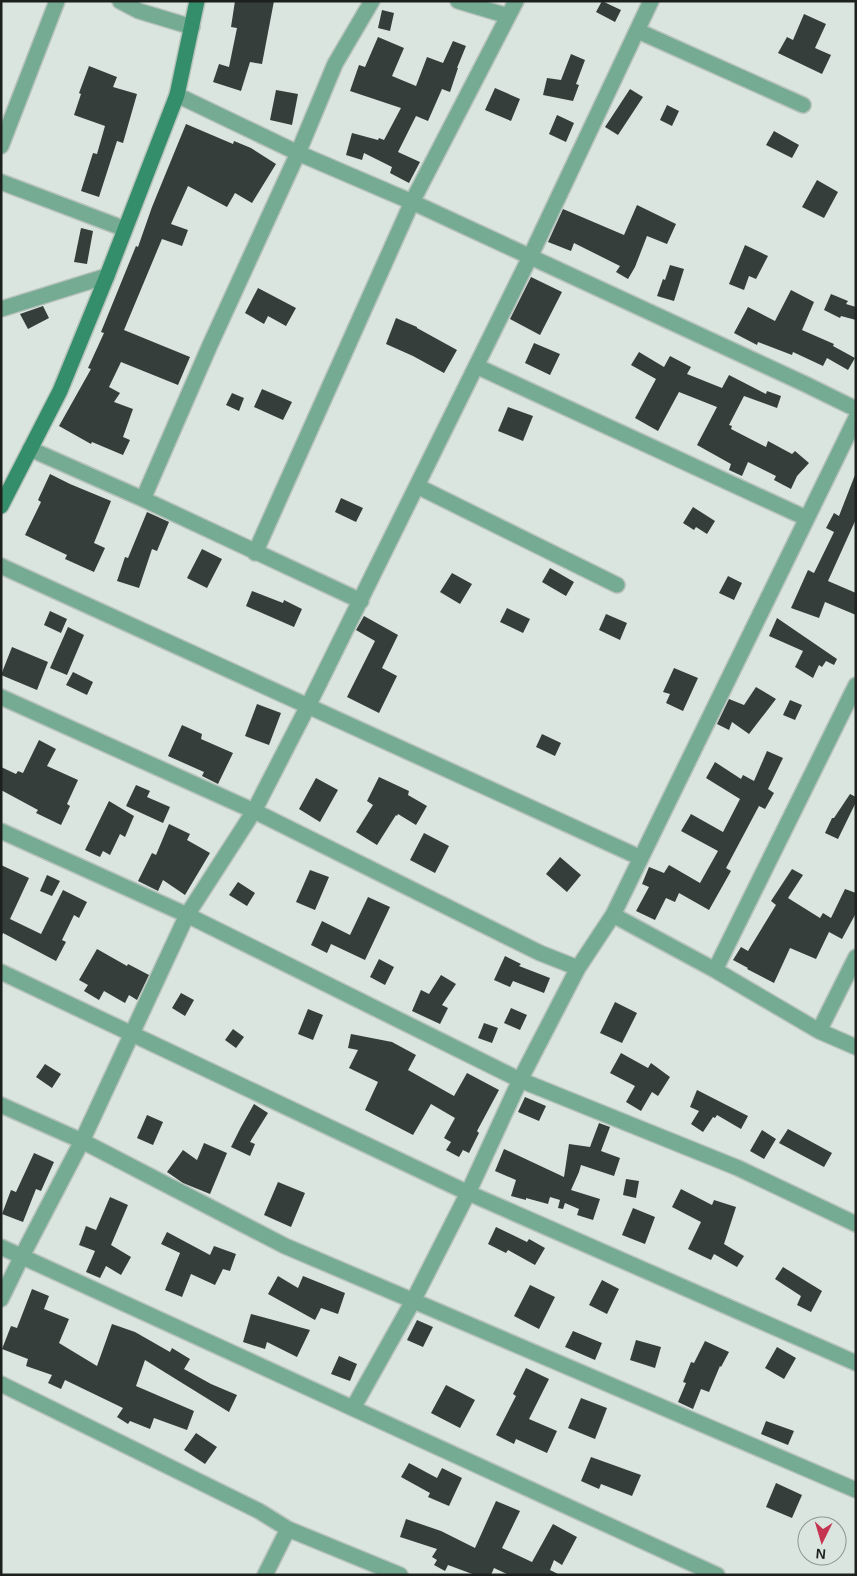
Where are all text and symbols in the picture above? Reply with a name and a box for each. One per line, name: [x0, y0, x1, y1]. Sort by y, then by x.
north arrow: [797, 1516, 847, 1566]
text: N: [815, 1546, 827, 1562]

